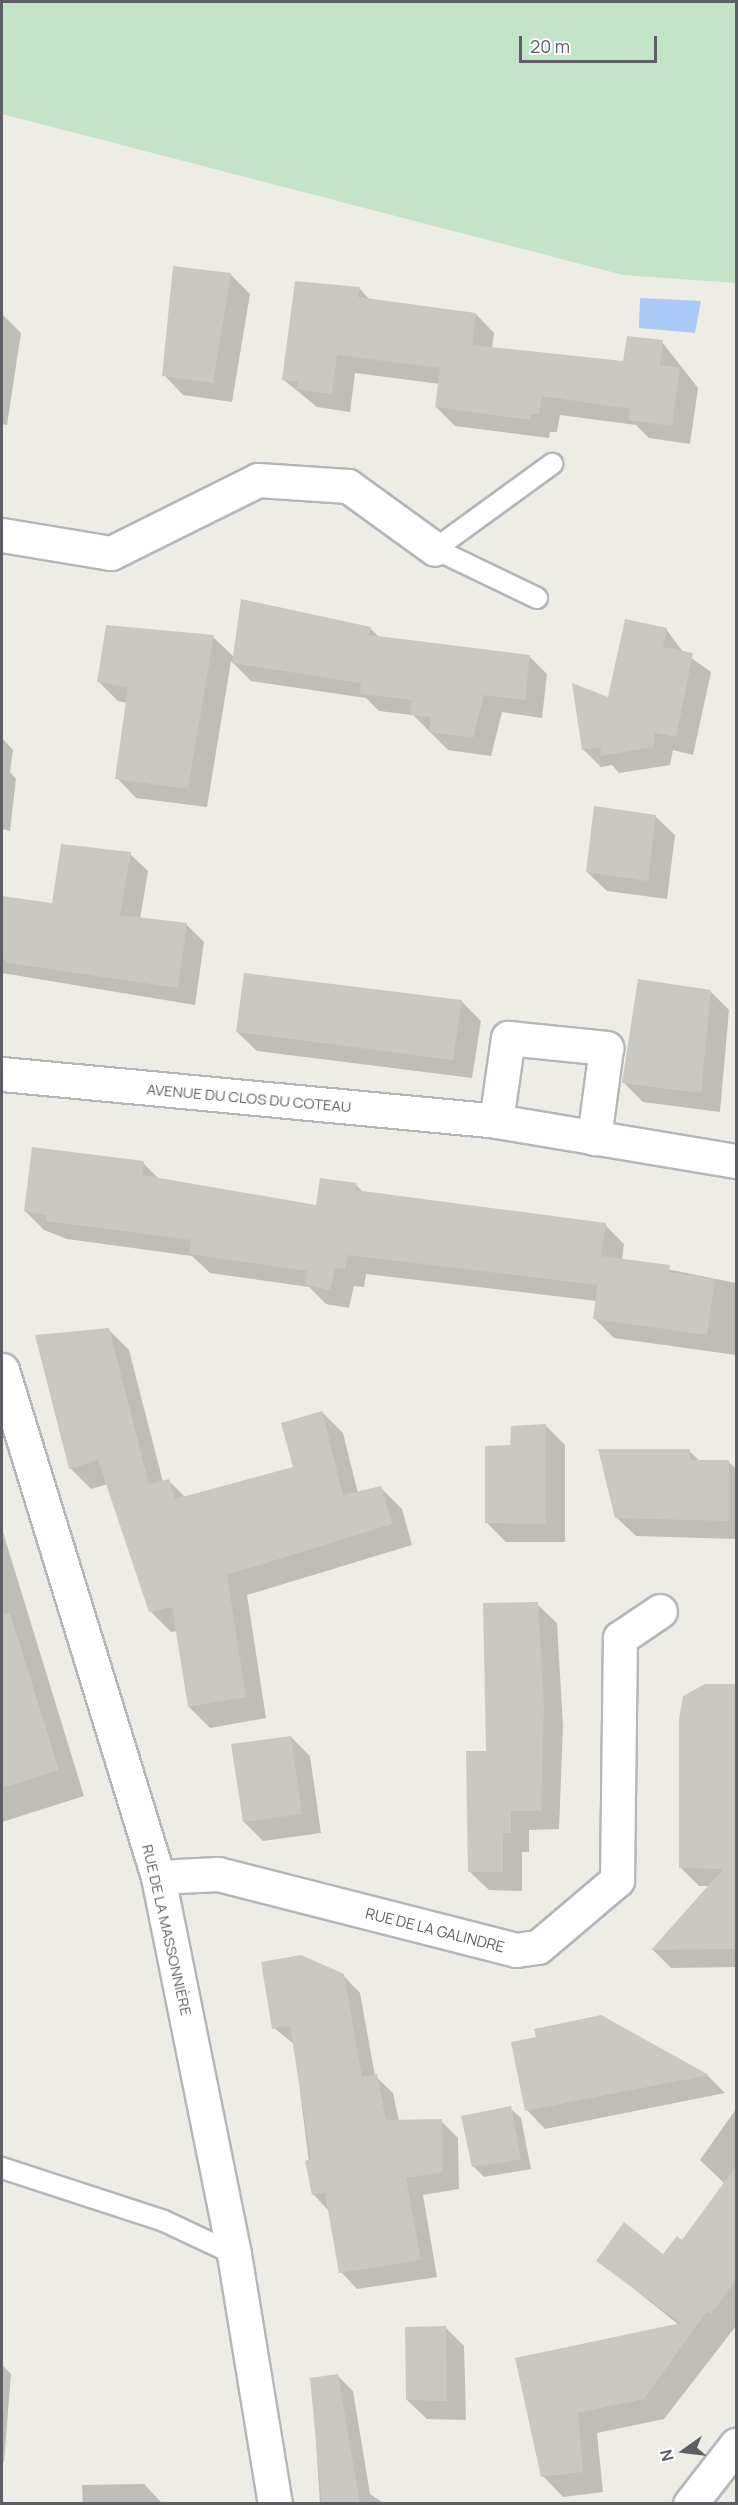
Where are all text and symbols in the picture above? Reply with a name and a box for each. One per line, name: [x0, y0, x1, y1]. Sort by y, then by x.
scale bar: [522, 24, 660, 62]
text: 20 m: [530, 34, 570, 58]
street label: AVENUE DU CLOS DU COTEAU: [146, 1080, 352, 1116]
street label: RUE DE LA MASSONNIÈRE: [139, 1843, 195, 2017]
street label: RUE DE LA GALINDRE: [364, 1904, 506, 1956]
north arrow: [654, 2421, 714, 2481]
text: N: [654, 2447, 679, 2464]

